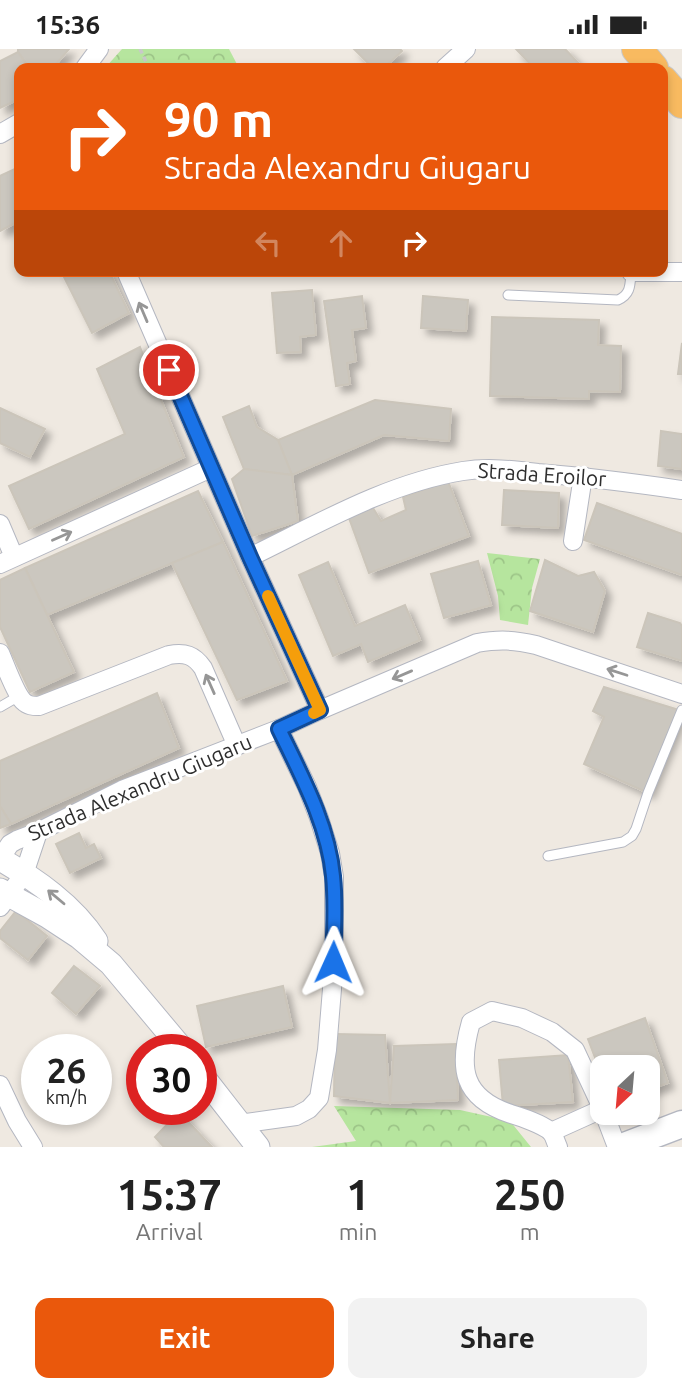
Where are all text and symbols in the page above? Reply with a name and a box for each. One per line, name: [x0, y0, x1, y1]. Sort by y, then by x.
text: 15:36: [35, 10, 100, 39]
icon: right: [49, 91, 140, 182]
text: 90 m: [164, 91, 273, 146]
text: Strada Alexandru Giugaru: [164, 149, 531, 185]
icon: left: [249, 224, 287, 262]
icon: ahead: [322, 224, 360, 262]
icon: right: [395, 224, 433, 262]
one-way arrow: [136, 301, 149, 323]
pin: [139, 340, 199, 400]
icon: arrive: [150, 351, 188, 389]
street label: Strada Eroilor: [477, 458, 607, 490]
one-way arrow: [51, 529, 72, 542]
one-way arrow: [607, 665, 629, 677]
one-way arrow: [391, 669, 413, 682]
one-way arrow: [203, 673, 216, 695]
street label: Strada Alexandru Giugaru: [24, 729, 255, 845]
one-way arrow: [47, 889, 65, 905]
position arrow: [296, 925, 370, 999]
speed limit sign: 30: [126, 1034, 217, 1125]
text: 26: [47, 1050, 86, 1090]
north arrow: [590, 1055, 660, 1125]
map controls: [590, 1055, 660, 1125]
text: km/h: [46, 1087, 87, 1107]
text: 15:37: [117, 1171, 222, 1218]
text: 1: [346, 1171, 370, 1218]
text: 250: [494, 1171, 565, 1218]
text: Arrival: [136, 1219, 203, 1244]
text: min: [339, 1219, 377, 1244]
text: m: [520, 1219, 540, 1244]
button: Exit: [35, 1298, 334, 1378]
button: Share: [348, 1298, 647, 1378]

